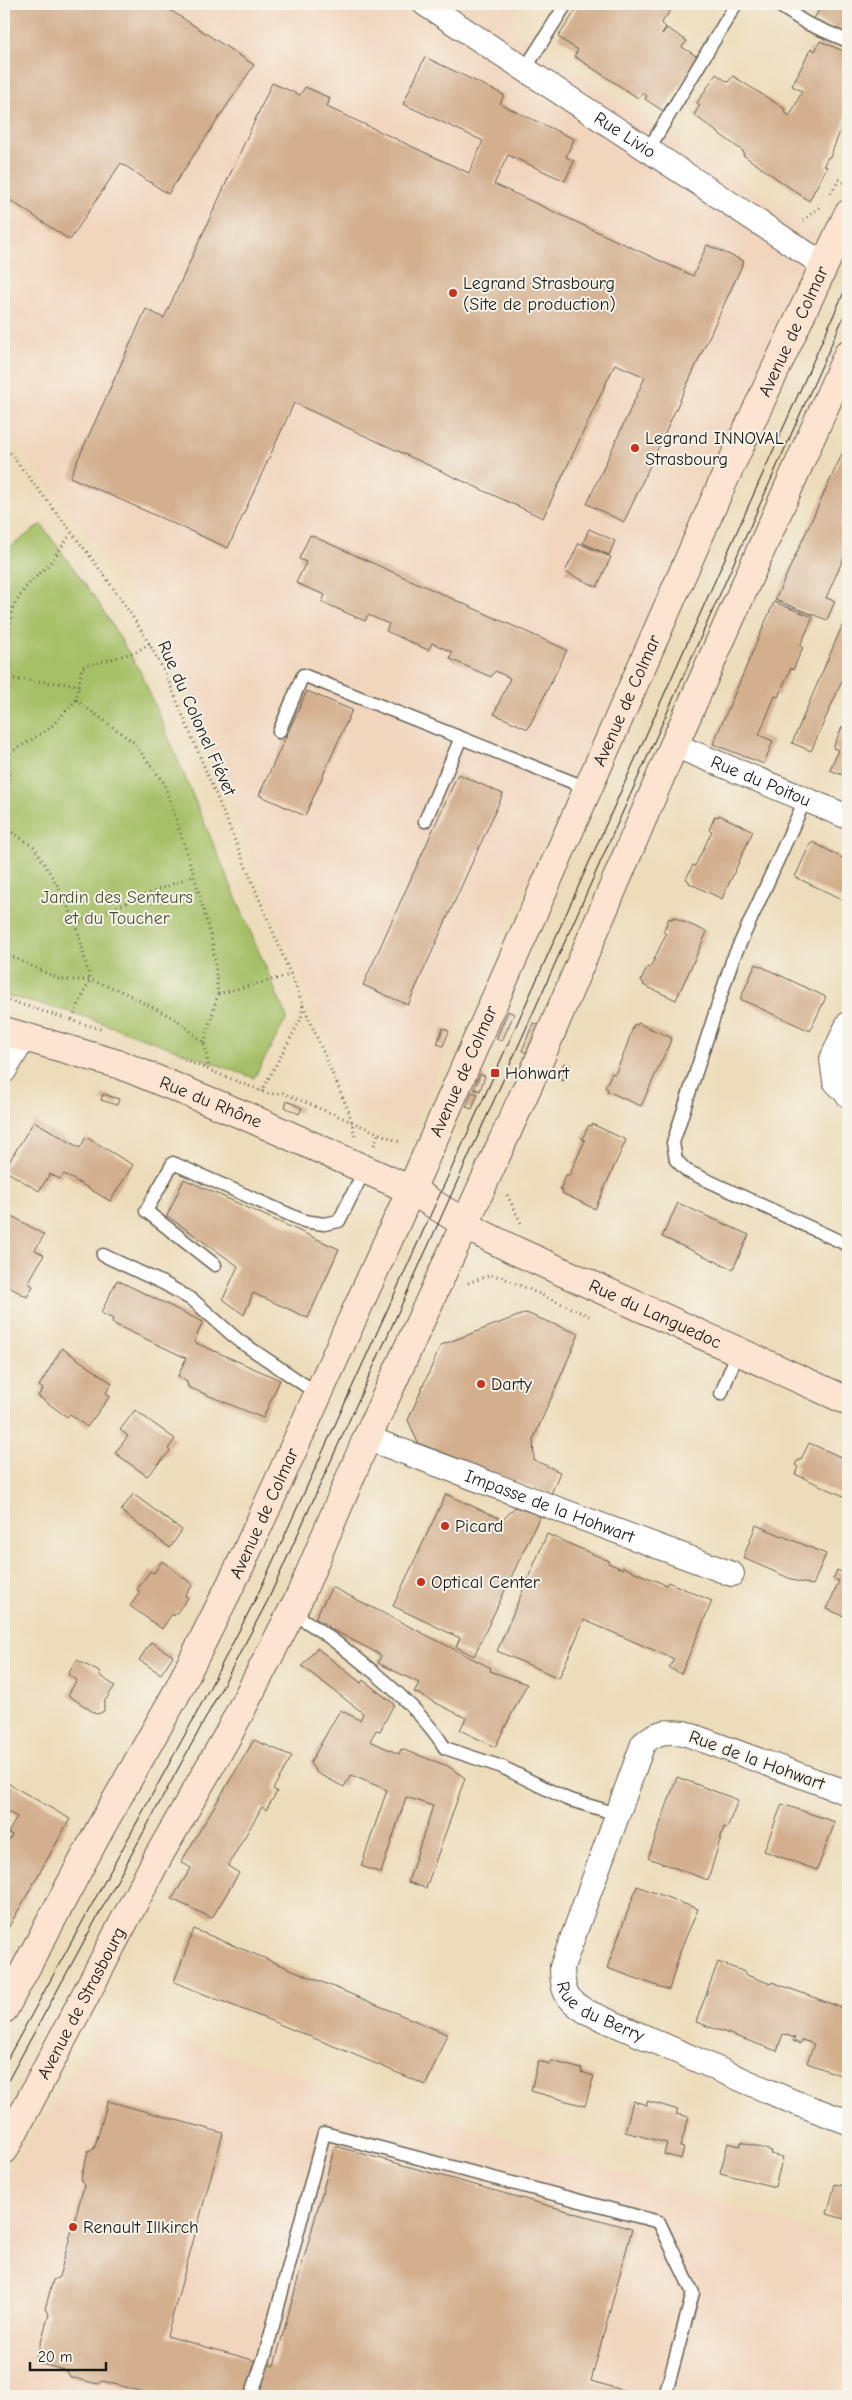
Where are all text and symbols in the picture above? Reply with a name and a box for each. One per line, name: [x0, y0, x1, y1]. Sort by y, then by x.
street label: Rue Livio: [590, 108, 659, 163]
street label: Avenue de Colmar: [754, 262, 833, 400]
place label: Legrand Strasbourg (Site de production): [463, 273, 616, 315]
marker: Legrand Strasbourg (Site de production): [447, 287, 459, 299]
place label: Legrand INNOVAL Strasbourg: [645, 428, 784, 470]
marker: Legrand INNOVAL Strasbourg: [629, 442, 641, 454]
street label: Avenue de Colmar: [589, 631, 666, 770]
street label: Rue du Colonel Fiévet: [153, 637, 241, 800]
street label: Rue du Poitou: [708, 751, 814, 811]
park label: Jardin des Senteurs et du Toucher: [41, 887, 193, 929]
street label: Avenue de Colmar: [426, 1002, 502, 1140]
place label: Hohwart: [505, 1063, 570, 1084]
marker: Hohwart: [489, 1067, 501, 1079]
street label: Rue du Rhône: [156, 1072, 265, 1133]
street label: Rue du Languedoc: [585, 1275, 725, 1354]
place label: Darty: [491, 1374, 533, 1395]
marker: Darty: [475, 1378, 487, 1390]
street label: Avenue de Colmar: [225, 1444, 304, 1582]
street label: Impasse de la Hohwart: [462, 1465, 638, 1548]
place label: Picard: [455, 1516, 503, 1537]
marker: Picard: [439, 1520, 451, 1532]
place label: Optical Center: [431, 1572, 541, 1593]
marker: Optical Center: [415, 1576, 427, 1588]
street label: Rue de la Hohwart: [686, 1726, 828, 1795]
street label: Avenue de Strasbourg: [33, 1924, 130, 2083]
street label: Rue du Berry: [552, 1979, 648, 2047]
place label: Renault Illkirch: [83, 2217, 199, 2238]
marker: Renault Illkirch: [67, 2221, 79, 2233]
scale bar: [30, 2340, 106, 2372]
text: 20 m: [38, 2348, 72, 2366]

